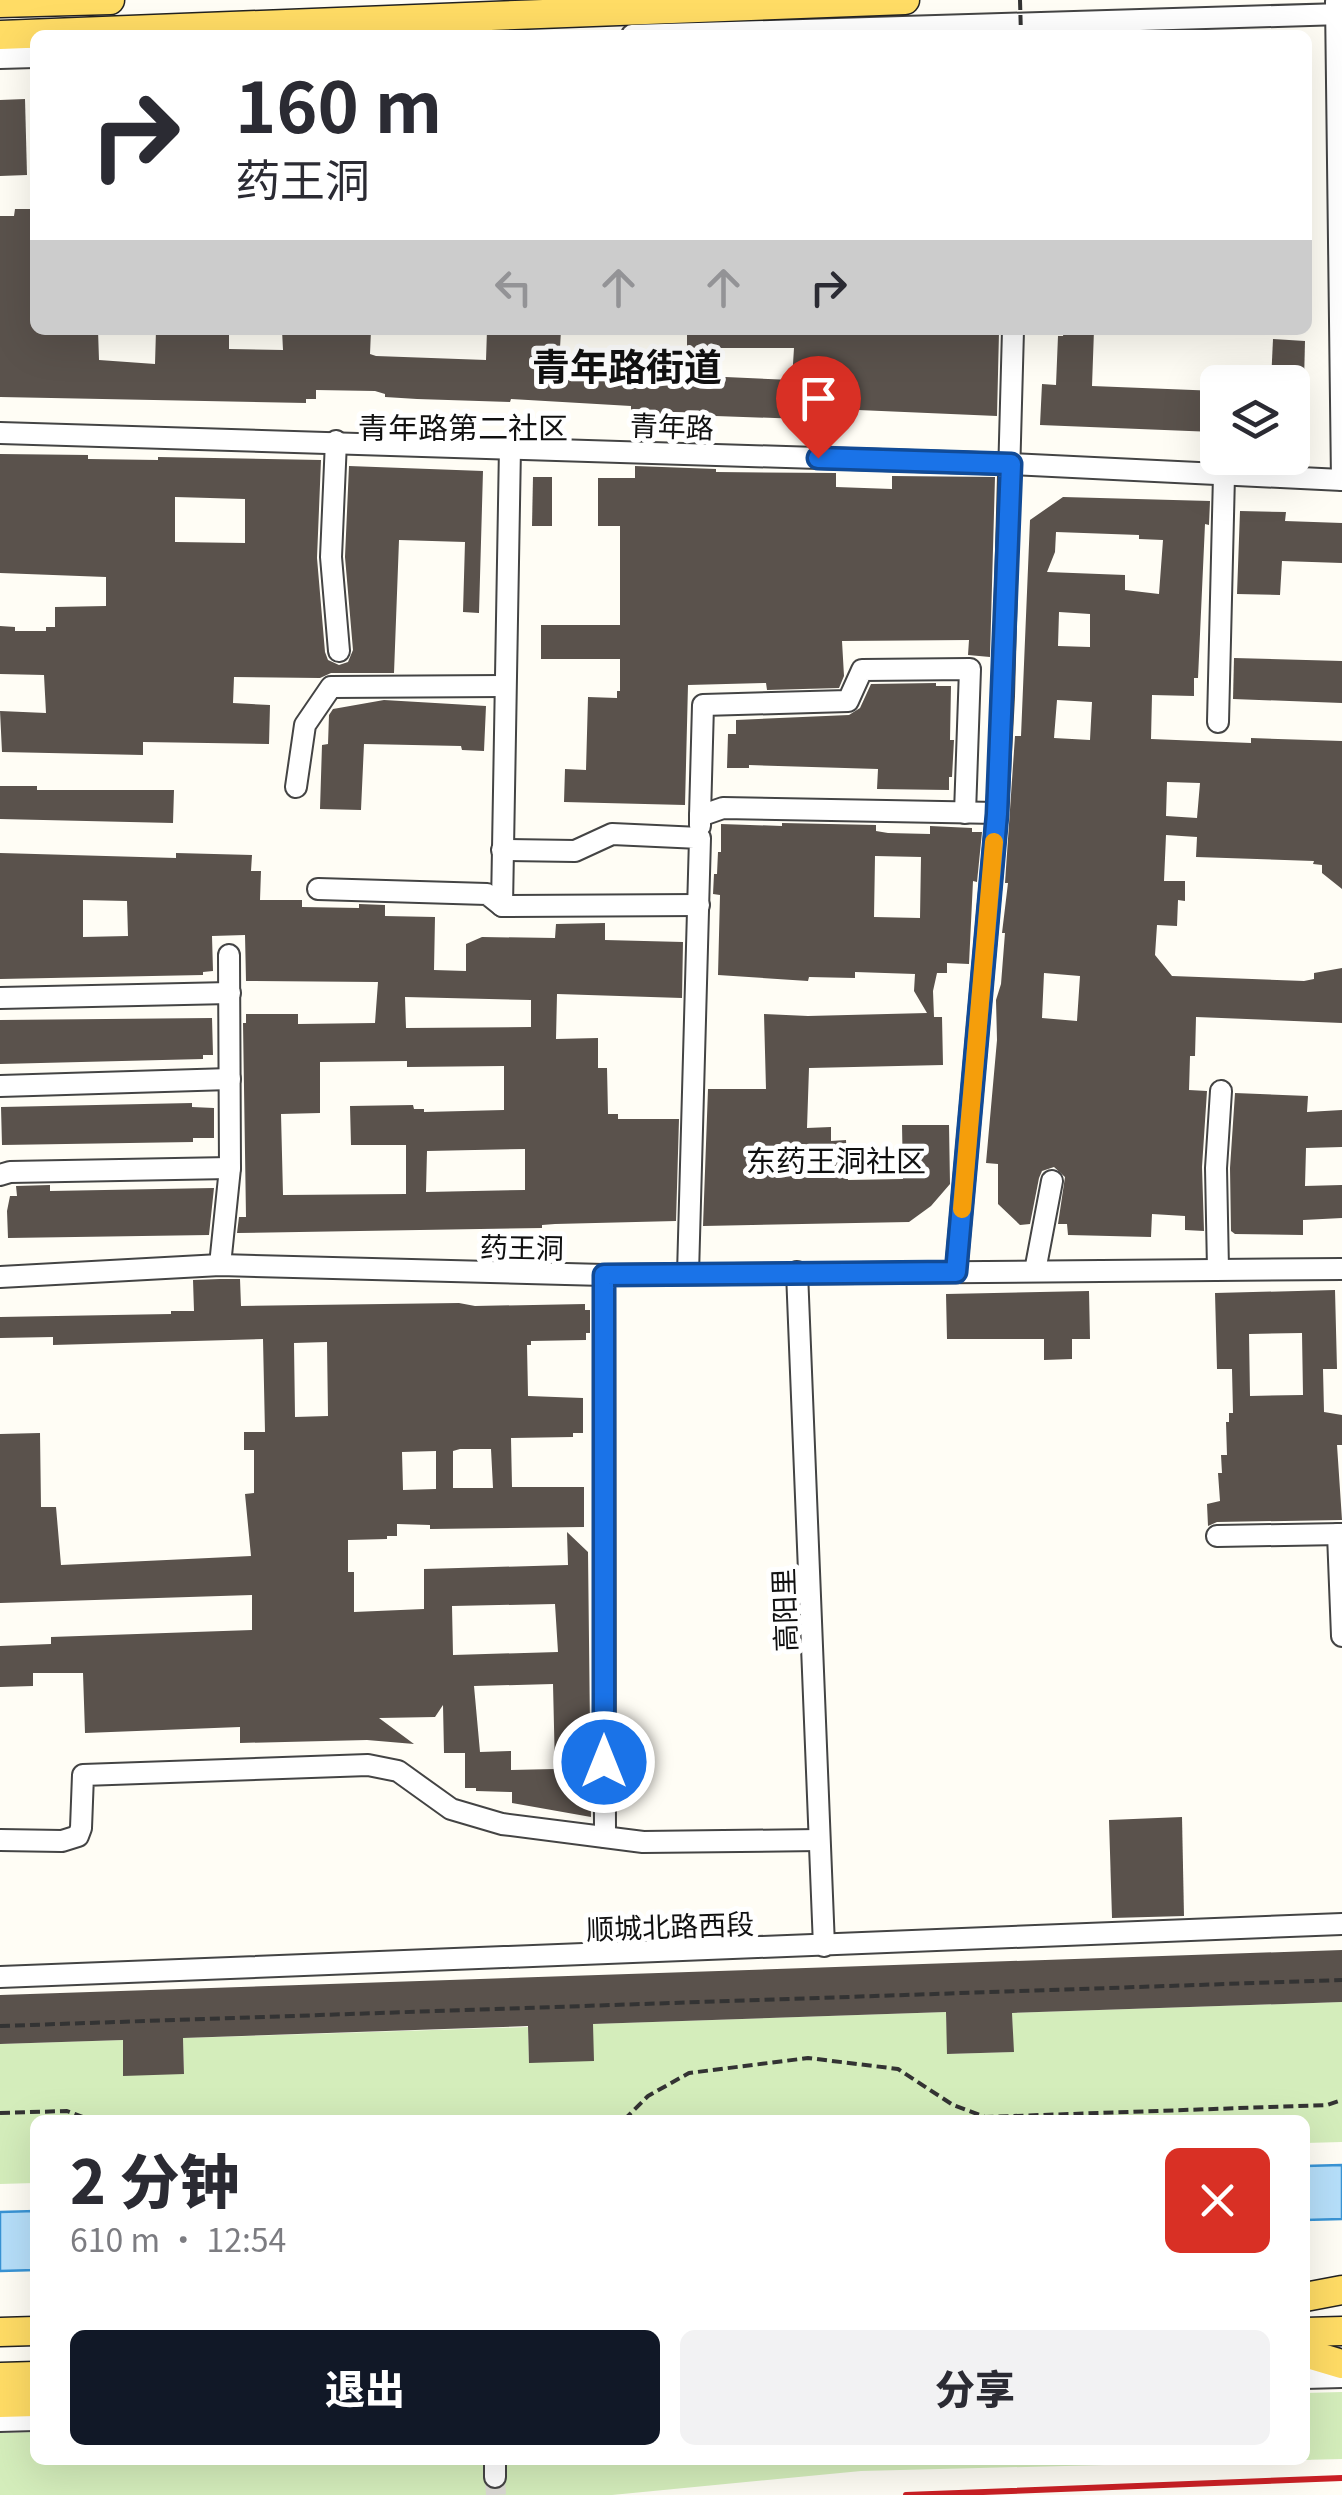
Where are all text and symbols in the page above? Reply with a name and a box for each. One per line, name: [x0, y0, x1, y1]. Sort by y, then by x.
text: 160 m: [235, 52, 442, 153]
icon: right: [70, 70, 200, 200]
text: 药王洞: [235, 145, 370, 210]
icon: left: [486, 260, 541, 315]
icon: ahead: [591, 260, 646, 315]
icon: ahead: [696, 260, 751, 315]
icon: right: [801, 260, 856, 315]
district label: 青年路街道: [532, 337, 722, 392]
pin: [776, 356, 861, 459]
map controls: [1200, 365, 1310, 475]
button: layers: [1200, 365, 1310, 475]
icon: arrive: [791, 371, 846, 426]
district label: 青年路第二社区: [358, 404, 568, 448]
street label: 青年路: [629, 404, 715, 446]
district label: 东药王洞社区: [746, 1137, 926, 1181]
street label: 药王洞: [480, 1225, 564, 1267]
street label: 高阳里: [762, 1567, 804, 1653]
position arrow: [552, 1710, 656, 1814]
street label: 顺城北路西段: [585, 1902, 755, 1948]
text: 2 分钟: [70, 2134, 240, 2221]
button: close: [1165, 2148, 1270, 2253]
text: 610 m · 12:54: [70, 2215, 286, 2261]
button: 退出: [70, 2330, 660, 2445]
button: 分享: [680, 2330, 1270, 2445]

